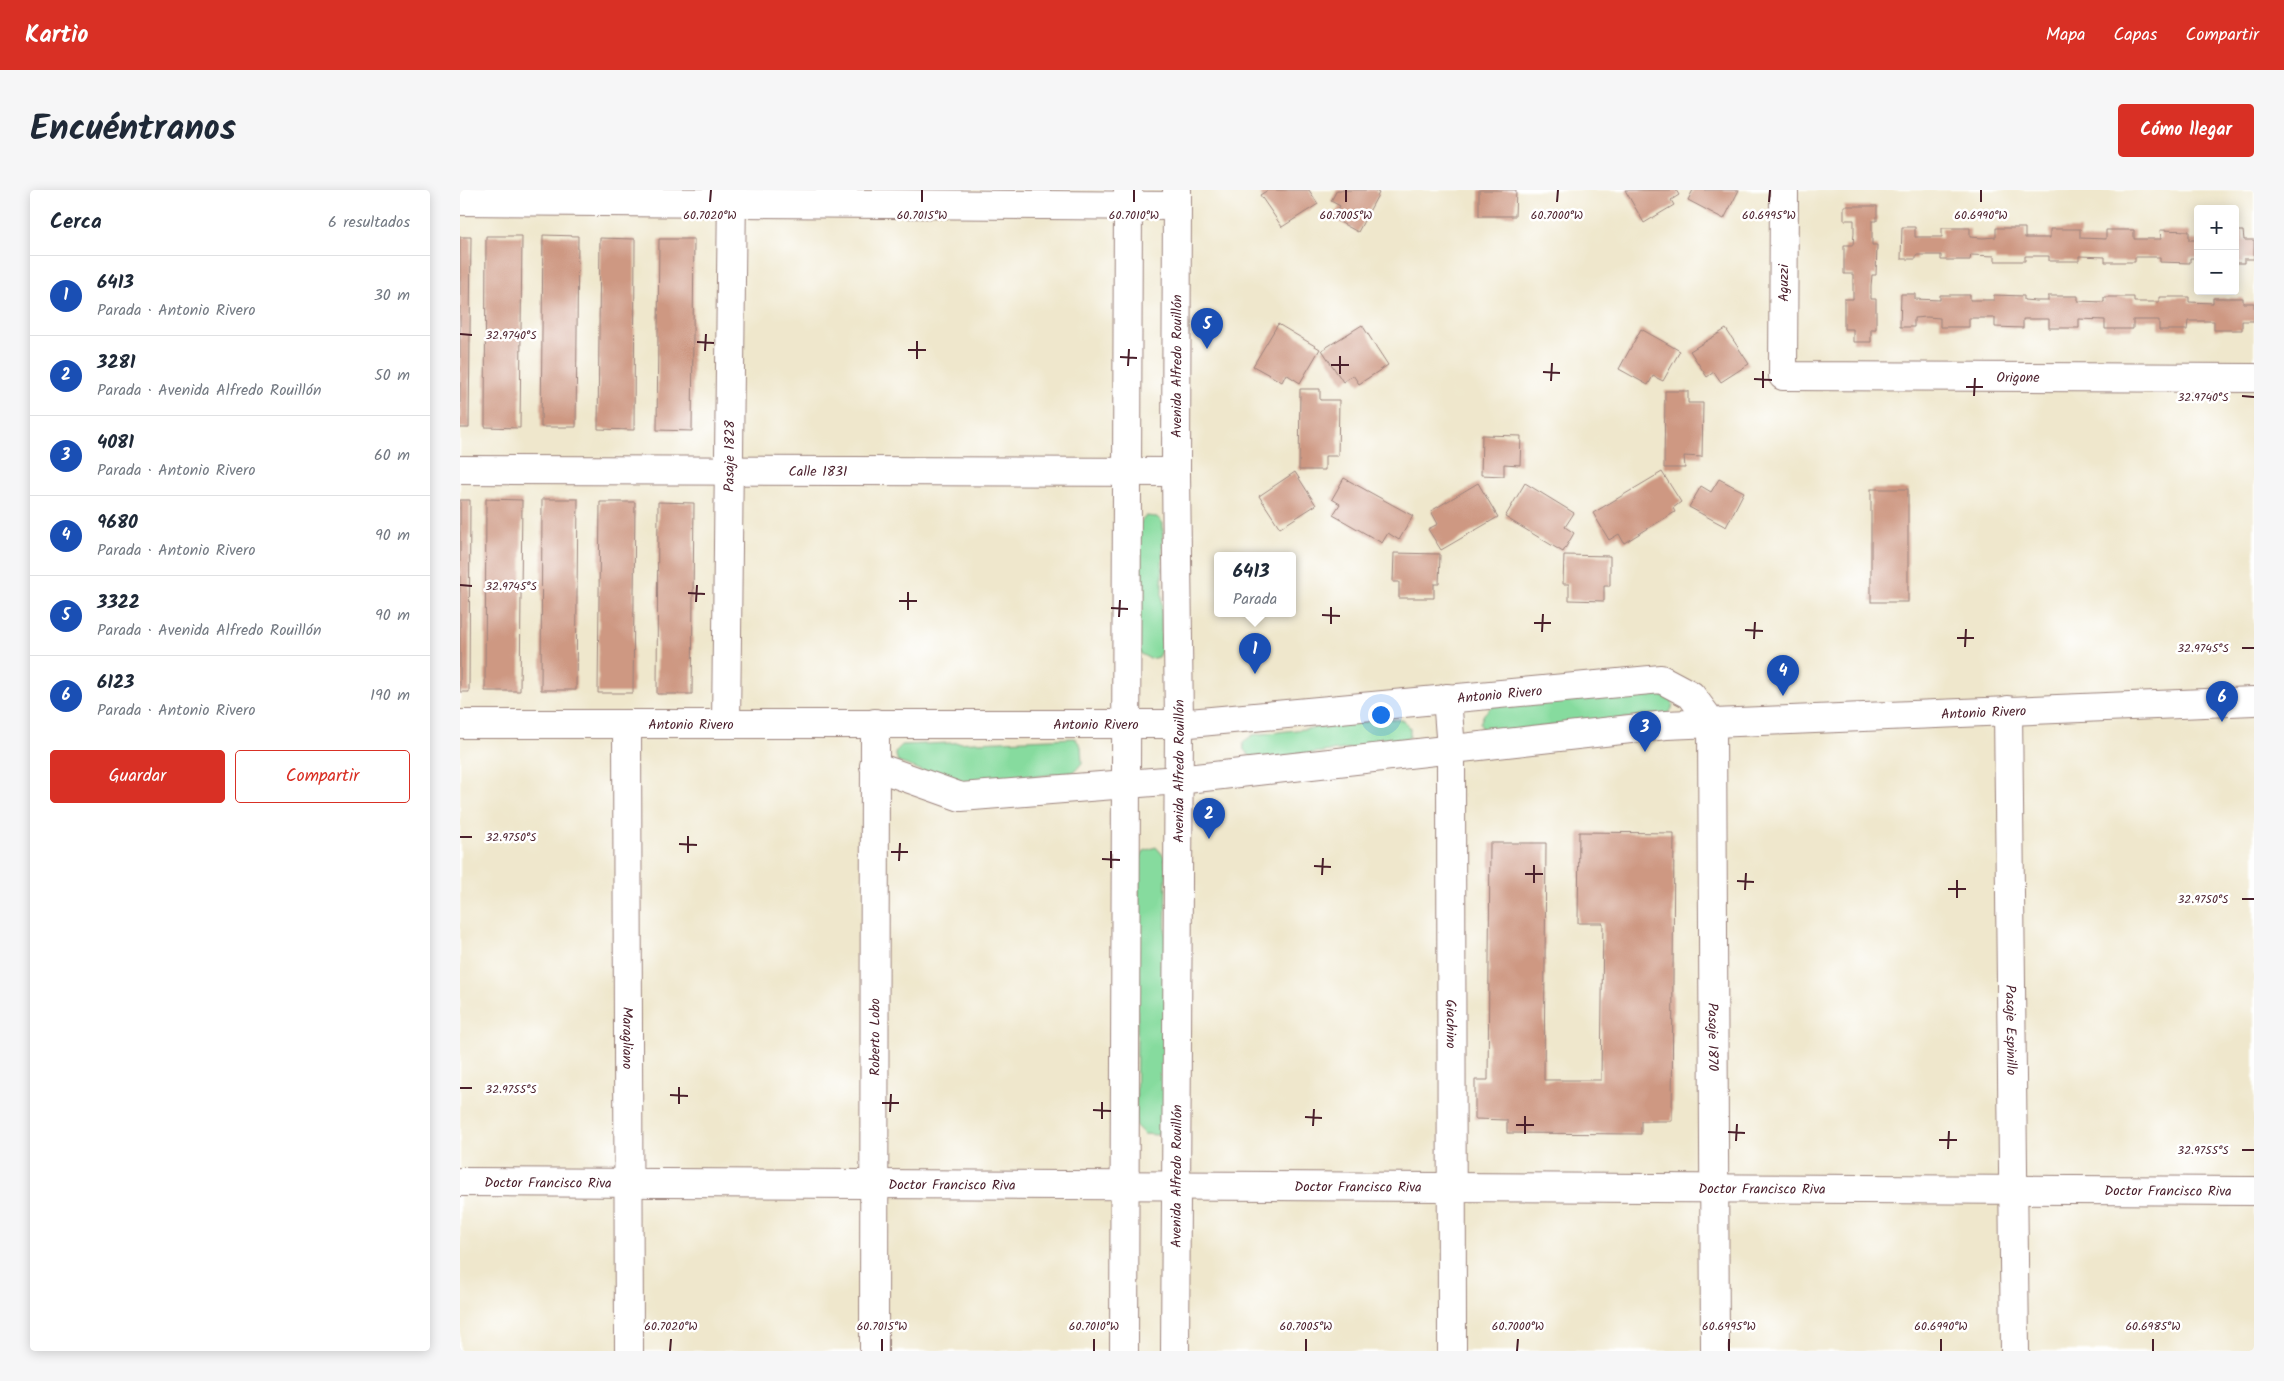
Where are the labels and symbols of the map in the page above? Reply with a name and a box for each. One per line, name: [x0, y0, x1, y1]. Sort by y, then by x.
text: 60.7020°W: [683, 206, 737, 225]
text: 60.7015°W: [897, 206, 947, 225]
text: 60.7010°W: [1109, 206, 1159, 225]
text: 60.7005°W: [1320, 206, 1372, 225]
text: 60.7000°W: [1531, 206, 1583, 225]
text: 60.6995°W: [1742, 206, 1796, 225]
text: 60.6990°W: [1954, 206, 2008, 225]
street label: Aguzzi: [1773, 264, 1795, 302]
street label: Avenida Alfredo Rouillón: [1166, 294, 1189, 438]
pin: 5: [1191, 308, 1223, 349]
text: 32.9740°S: [485, 326, 537, 345]
street label: Origone: [1996, 367, 2040, 389]
text: 32.9740°S: [2177, 388, 2229, 407]
street label: Pasaje 1828: [719, 420, 741, 492]
street label: Calle 1831: [788, 461, 848, 483]
text: 32.9745°S: [485, 577, 537, 596]
pin: 1: [1239, 633, 1271, 674]
text: 32.9745°S: [2177, 639, 2229, 658]
pin: 4: [1767, 655, 1799, 696]
street label: Antonio Rivero: [1456, 680, 1543, 710]
pin: 6: [2206, 681, 2238, 722]
street label: Avenida Alfredo Rouillón: [1168, 699, 1191, 843]
street label: Antonio Rivero: [1941, 700, 2027, 726]
your location: [1368, 702, 1394, 728]
pin: 3: [1629, 711, 1661, 752]
street label: Antonio Rivero: [648, 714, 734, 736]
street label: Antonio Rivero: [1053, 714, 1139, 736]
pin: 2: [1193, 798, 1225, 839]
text: 32.9750°S: [486, 828, 537, 847]
text: 32.9750°S: [2178, 890, 2229, 909]
street label: Pasaje Espinillo: [1999, 985, 2022, 1075]
street label: Roberto Lobo: [864, 998, 887, 1076]
street label: Giachino: [1439, 999, 1461, 1049]
street label: Pasaje 1870: [1701, 1003, 1724, 1071]
street label: Maragliano: [616, 1007, 638, 1069]
text: 32.9755°S: [485, 1080, 537, 1099]
street label: Avenida Alfredo Rouillón: [1166, 1104, 1189, 1248]
text: 32.9755°S: [2177, 1141, 2229, 1160]
street label: Doctor Francisco Riva: [484, 1172, 612, 1195]
street label: Doctor Francisco Riva: [888, 1174, 1016, 1197]
street label: Doctor Francisco Riva: [1294, 1176, 1422, 1199]
street label: Doctor Francisco Riva: [1698, 1178, 1826, 1201]
street label: Doctor Francisco Riva: [2104, 1180, 2232, 1203]
text: 60.7020°W: [644, 1317, 698, 1336]
text: 60.7015°W: [857, 1317, 907, 1336]
text: 60.7010°W: [1069, 1317, 1119, 1336]
text: 60.7005°W: [1280, 1317, 1332, 1336]
text: 60.7000°W: [1492, 1317, 1544, 1336]
text: 60.6995°W: [1702, 1317, 1756, 1336]
text: 60.6990°W: [1914, 1317, 1968, 1336]
text: 60.6985°W: [2125, 1317, 2181, 1336]

